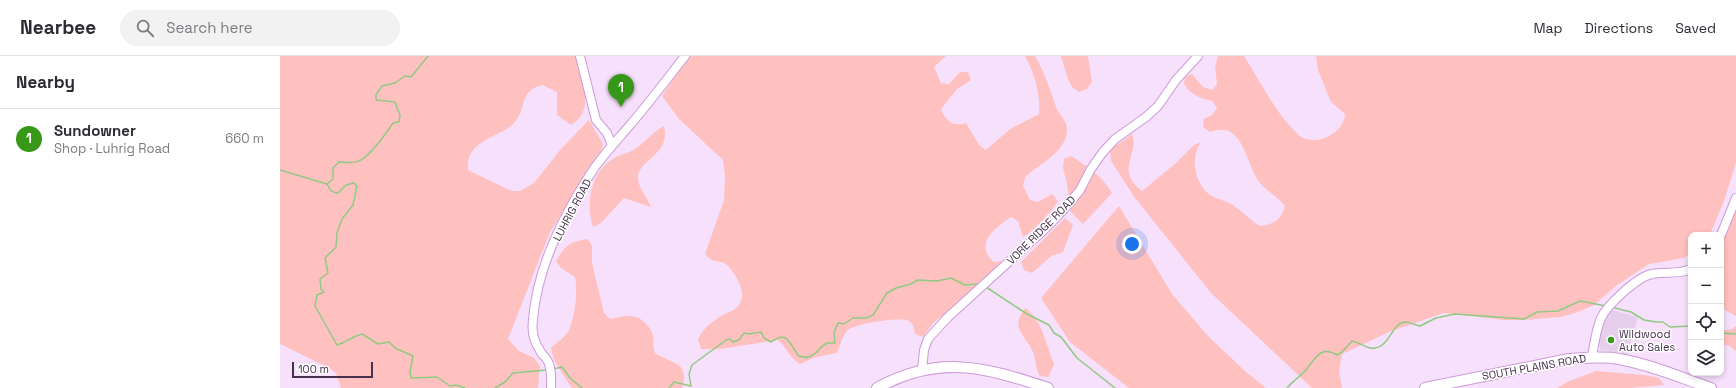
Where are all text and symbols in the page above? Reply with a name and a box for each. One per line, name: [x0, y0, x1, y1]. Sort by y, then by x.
search box: [120, 10, 400, 46]
text: Nearbee: [20, 15, 96, 40]
icon: search: [134, 17, 156, 39]
text: Search here: [166, 18, 253, 37]
text: Map: [1533, 19, 1563, 37]
text: Directions: [1585, 19, 1653, 37]
text: Saved: [1675, 19, 1716, 37]
text: Nearby: [16, 71, 75, 93]
pin: 1: [608, 74, 634, 107]
text: Sundowner: [54, 121, 136, 140]
text: 1: [26, 130, 32, 147]
text: 660 m: [225, 130, 264, 147]
text: Shop · Luhrig Road: [54, 140, 170, 157]
street label: LUHRIG ROAD: [550, 176, 594, 244]
street label: VORE RIDGE ROAD: [1004, 193, 1078, 267]
map controls: [1688, 232, 1724, 376]
button: +: [1688, 232, 1724, 268]
your location: [1122, 234, 1142, 254]
button: −: [1688, 268, 1724, 304]
button: locate: [1688, 304, 1724, 340]
place label: Wildwood Auto Sales: [1619, 327, 1675, 354]
marker: Wildwood Auto Sales: [1606, 335, 1616, 345]
button: layers: [1688, 340, 1724, 376]
street label: SOUTH PLAINS ROAD: [1481, 351, 1587, 383]
scale bar: [292, 360, 373, 379]
text: 100 m: [298, 362, 329, 376]

